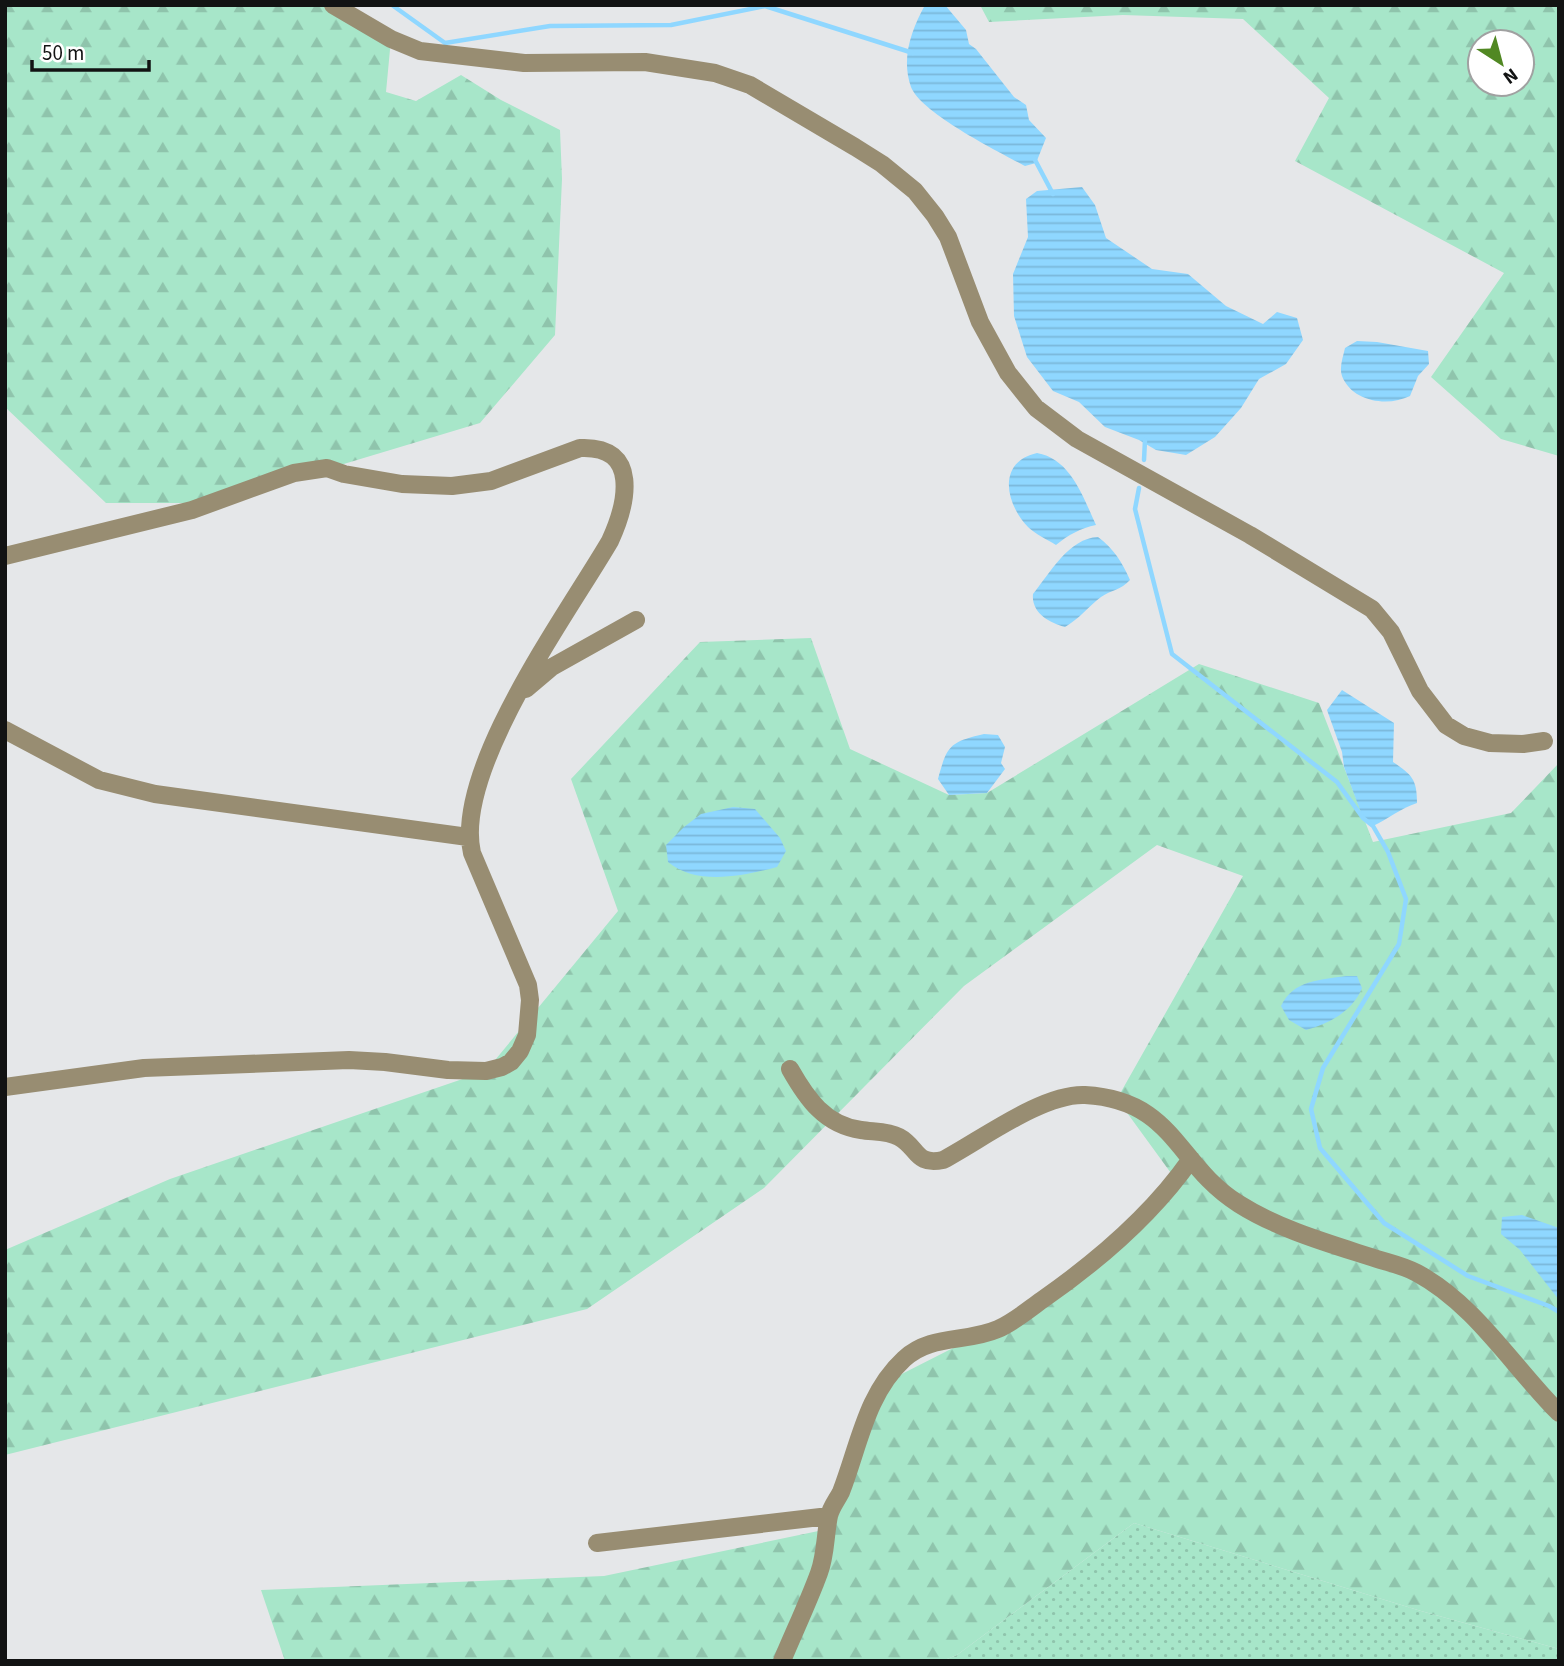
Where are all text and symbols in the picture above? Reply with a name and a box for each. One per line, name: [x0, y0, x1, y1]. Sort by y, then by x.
scale bar: [32, 28, 149, 72]
north arrow: [1466, 28, 1536, 98]
text: 50 m: [42, 38, 84, 68]
text: N: [1497, 61, 1523, 90]

